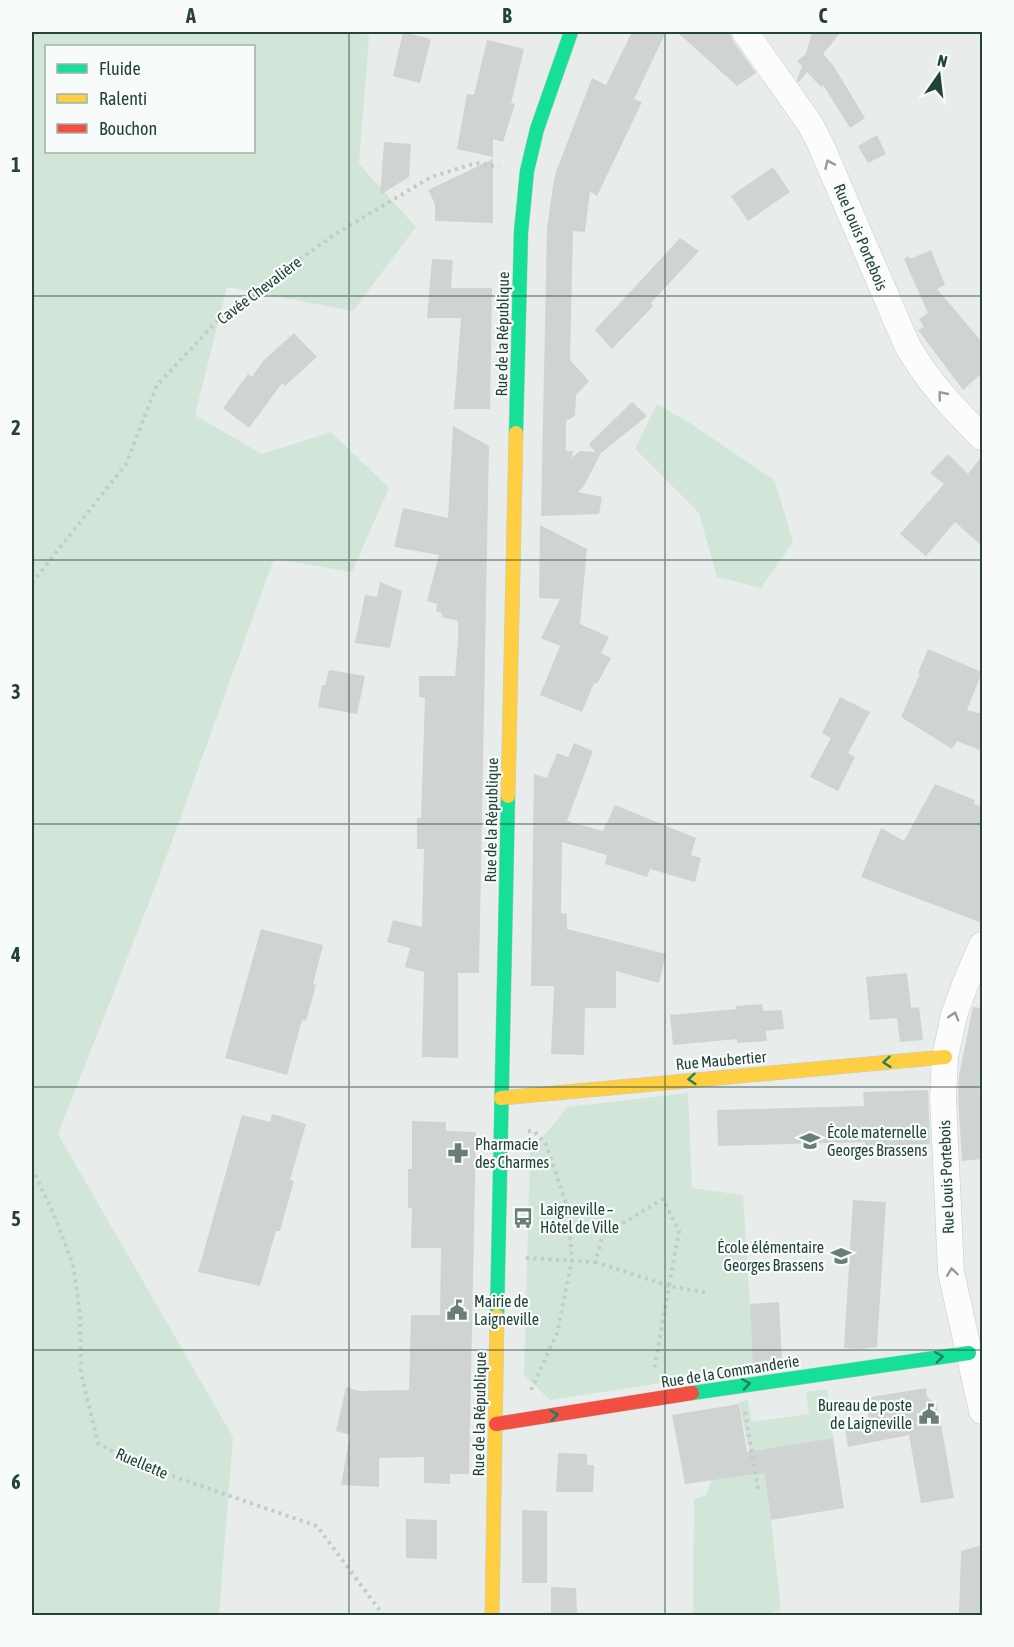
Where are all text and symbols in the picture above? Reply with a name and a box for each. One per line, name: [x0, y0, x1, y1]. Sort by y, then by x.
text: A: [185, 4, 196, 27]
text: B: [502, 4, 512, 27]
text: C: [819, 4, 828, 27]
legend: [45, 45, 255, 153]
north arrow: [909, 45, 969, 105]
text: N: [936, 51, 949, 70]
text: Fluide: [99, 58, 141, 79]
text: Ralenti: [99, 88, 147, 109]
text: Bouchon: [99, 118, 157, 139]
text: 1: [11, 153, 21, 176]
one-way arrow: [824, 159, 836, 170]
street label: Rue Louis Portebois: [830, 181, 892, 293]
street label: Cavée Chevalière: [213, 252, 305, 328]
street label: Rue de la République: [492, 271, 513, 397]
one-way arrow: [938, 391, 949, 402]
text: 2: [11, 416, 21, 439]
text: 3: [11, 680, 21, 703]
street label: Rue de la République: [481, 757, 502, 883]
text: 4: [10, 943, 21, 966]
one-way arrow: [947, 1011, 959, 1022]
street label: Rue Maubertier: [675, 1047, 767, 1073]
one-way arrow: [882, 1055, 891, 1068]
one-way arrow: [688, 1072, 697, 1085]
street label: Rue Louis Portebois: [935, 1119, 957, 1234]
place label: École maternelle Georges Brassens: [827, 1123, 928, 1160]
school or university icon: École maternelle Georges Brassens: [798, 1129, 822, 1153]
place label: Pharmacie des Charmes: [475, 1135, 550, 1171]
pharmacy icon: Pharmacie des Charmes: [446, 1141, 470, 1165]
place label: Laigneville – Hôtel de Ville: [540, 1200, 619, 1236]
bus stop icon: Laigneville – Hôtel de Ville: [511, 1206, 535, 1230]
text: 5: [11, 1207, 21, 1230]
place label: École élémentaire Georges Brassens: [717, 1238, 824, 1275]
school or university icon: École élémentaire Georges Brassens: [829, 1244, 853, 1268]
one-way arrow: [946, 1268, 958, 1277]
place label: Mairie de Laigneville: [474, 1292, 539, 1329]
public building icon: Mairie de Laigneville: [445, 1298, 469, 1322]
street label: Rue de la République: [469, 1351, 490, 1477]
street label: Rue de la Commanderie: [660, 1351, 800, 1391]
one-way arrow: [935, 1351, 944, 1363]
one-way arrow: [742, 1379, 751, 1391]
place label: Bureau de poste de Laigneville: [818, 1396, 912, 1433]
public building icon: Bureau de poste de Laigneville: [917, 1402, 941, 1426]
one-way arrow: [548, 1409, 558, 1422]
street label: Ruellette: [113, 1444, 171, 1482]
text: 6: [11, 1470, 21, 1493]

